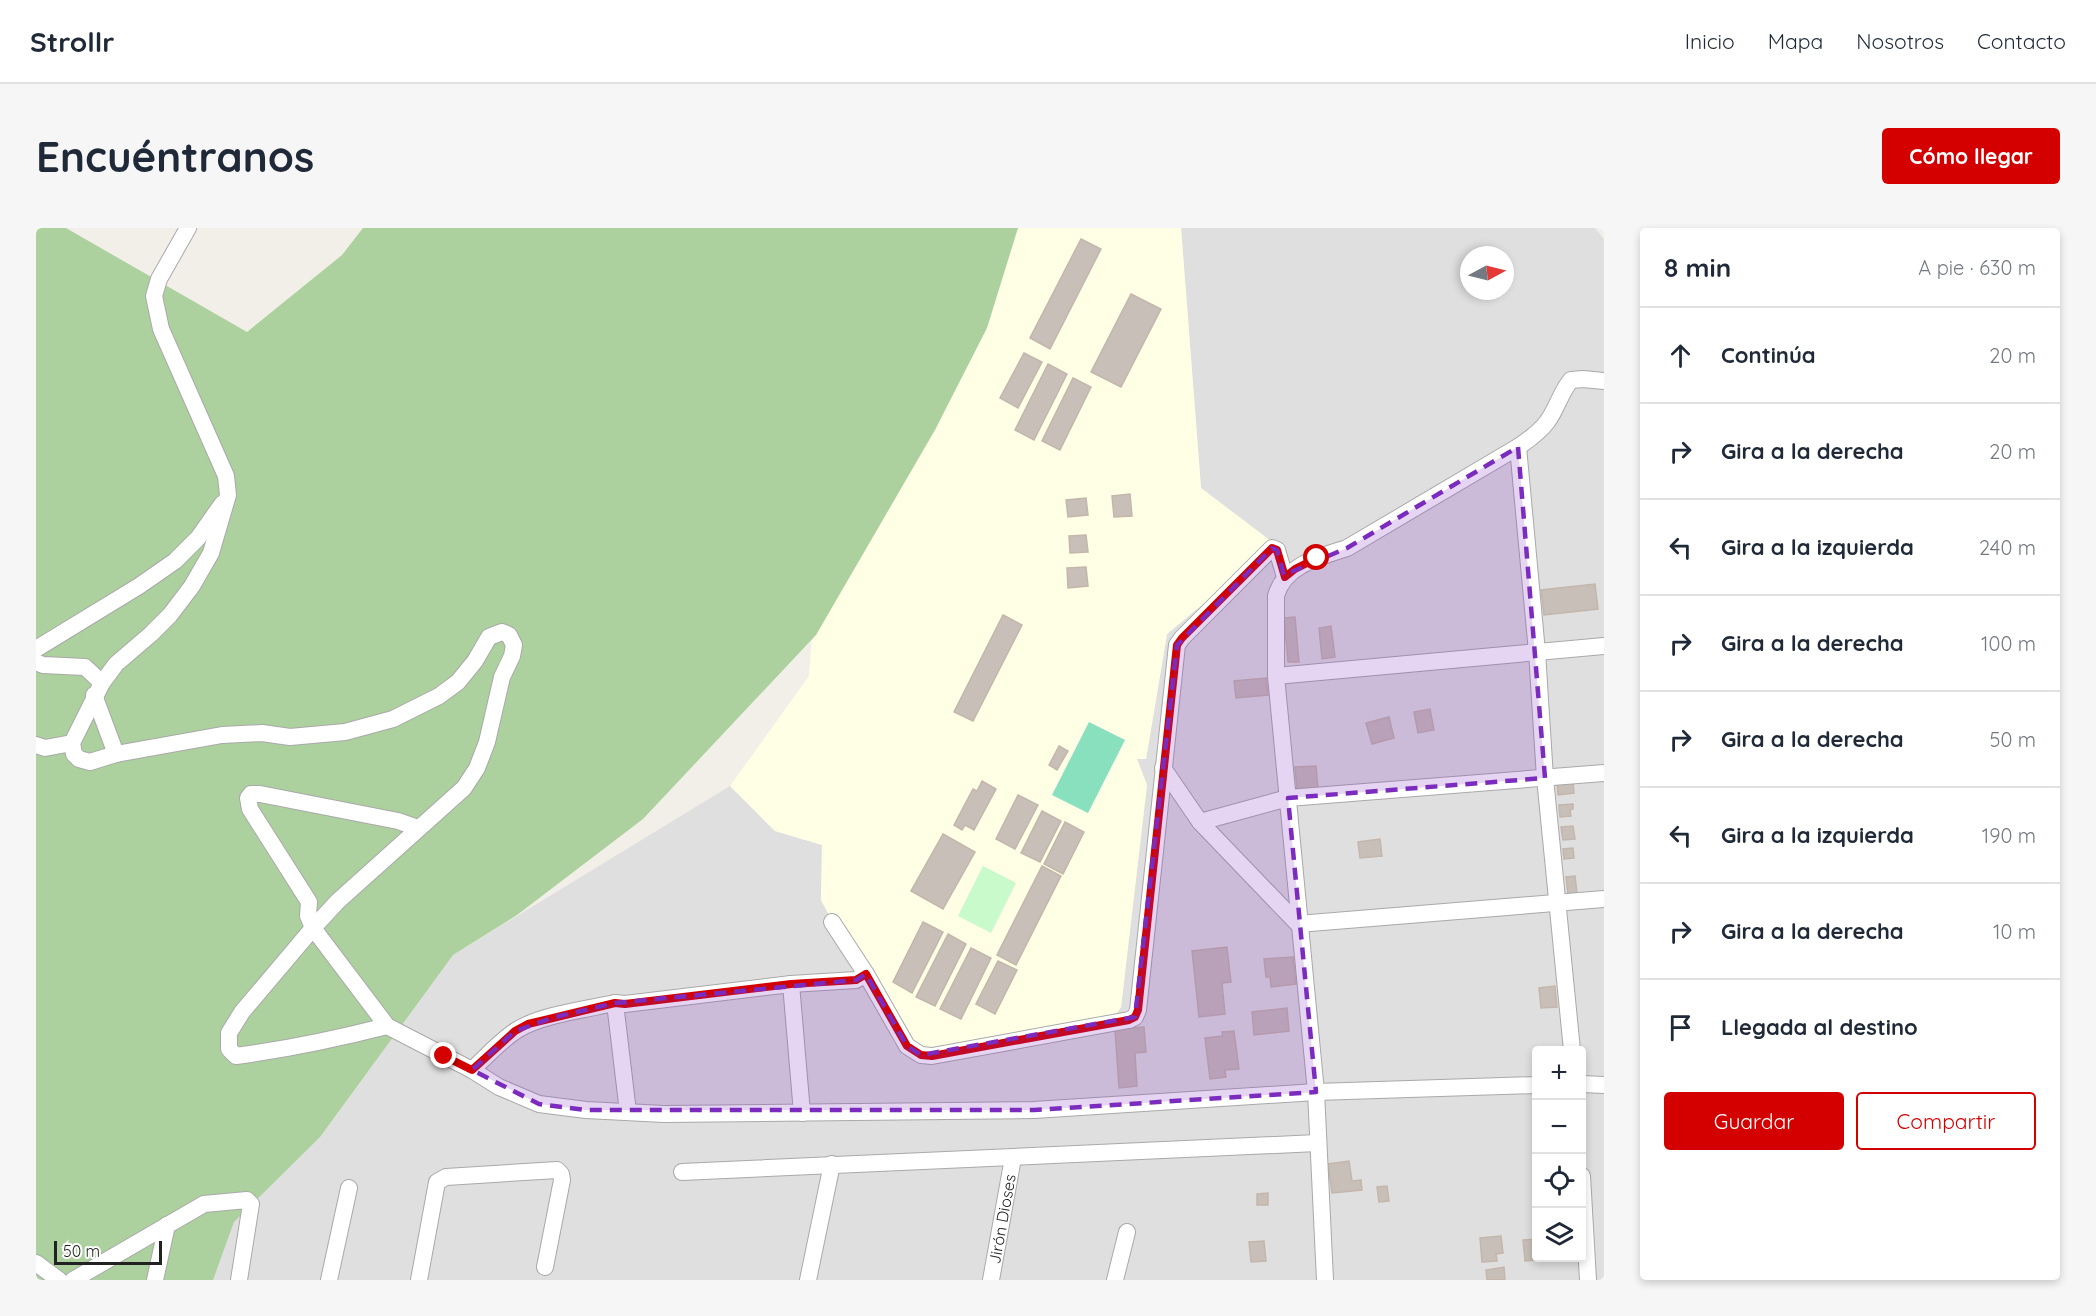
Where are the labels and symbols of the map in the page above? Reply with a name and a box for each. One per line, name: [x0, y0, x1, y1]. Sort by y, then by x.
north arrow: [1460, 246, 1514, 300]
route start: [1303, 544, 1329, 570]
route end: [430, 1042, 456, 1068]
street label: Jirón Dioses: [984, 1173, 1020, 1265]
scale bar: [54, 1238, 162, 1266]

